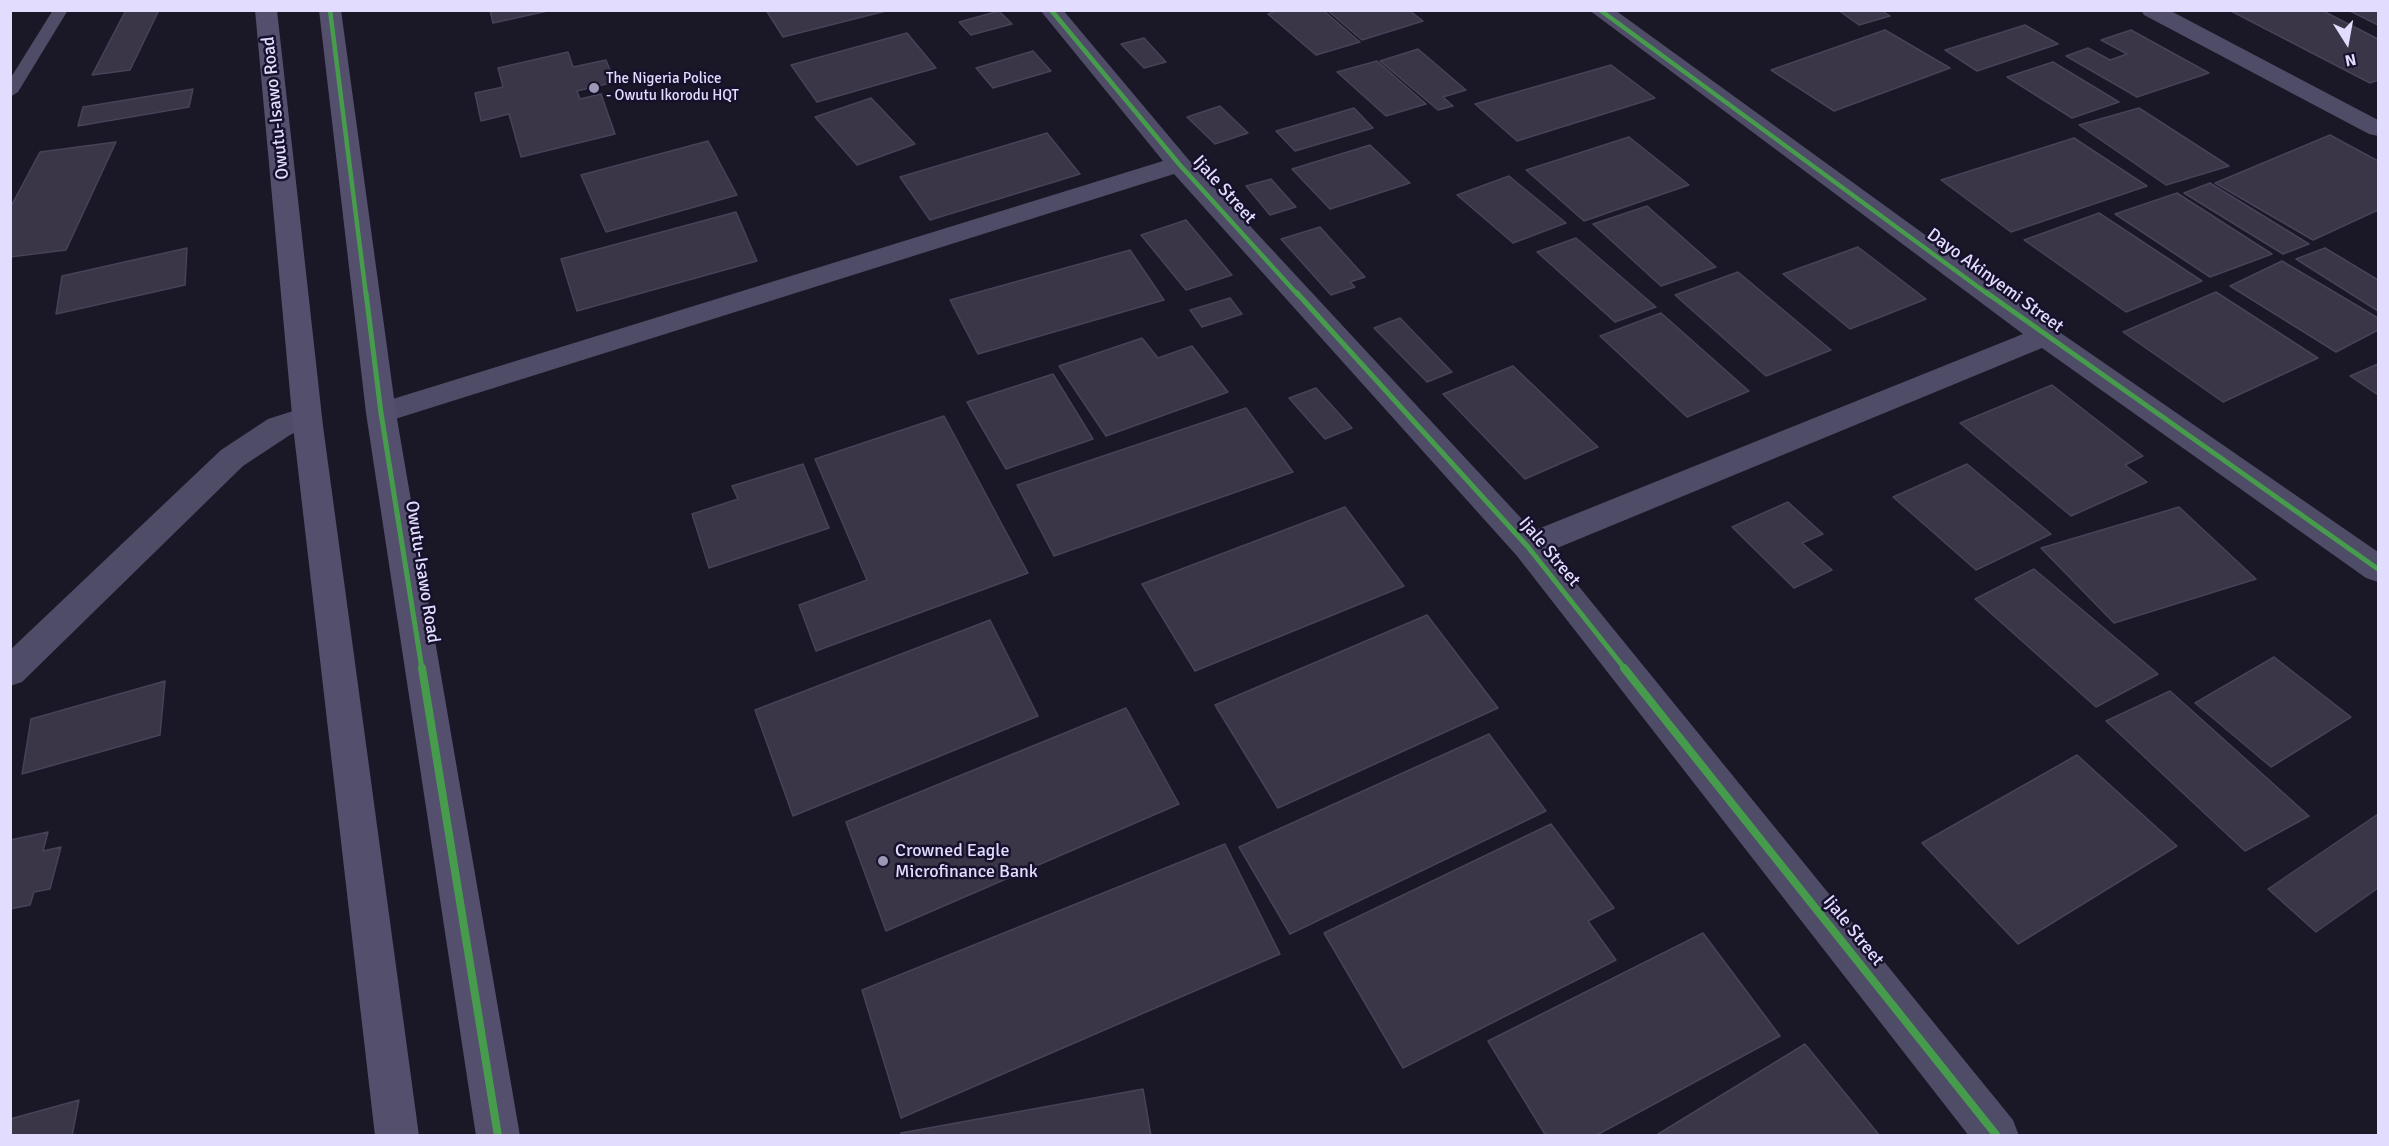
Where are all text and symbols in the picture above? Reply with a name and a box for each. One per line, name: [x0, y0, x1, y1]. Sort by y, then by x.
north arrow: [2317, 12, 2377, 72]
street label: Owutu-Isawo Road: [258, 35, 294, 181]
text: N: [2343, 49, 2358, 71]
place label: The Nigeria Police - Owutu Ikorodu HQT: [606, 70, 739, 105]
marker: The Nigeria Police - Owutu Ikorodu HQT: [587, 81, 601, 95]
street label: Ijale Street: [1188, 151, 1260, 229]
street label: Dayo Akinyemi Street: [1923, 224, 2067, 338]
street label: Owutu-Isawo Road: [400, 499, 444, 645]
street label: Ijale Street: [1514, 513, 1584, 591]
place label: Crowned Eagle Microfinance Bank: [895, 840, 1038, 882]
marker: Crowned Eagle Microfinance Bank: [876, 854, 890, 868]
street label: Ijale Street: [1818, 891, 1888, 971]

